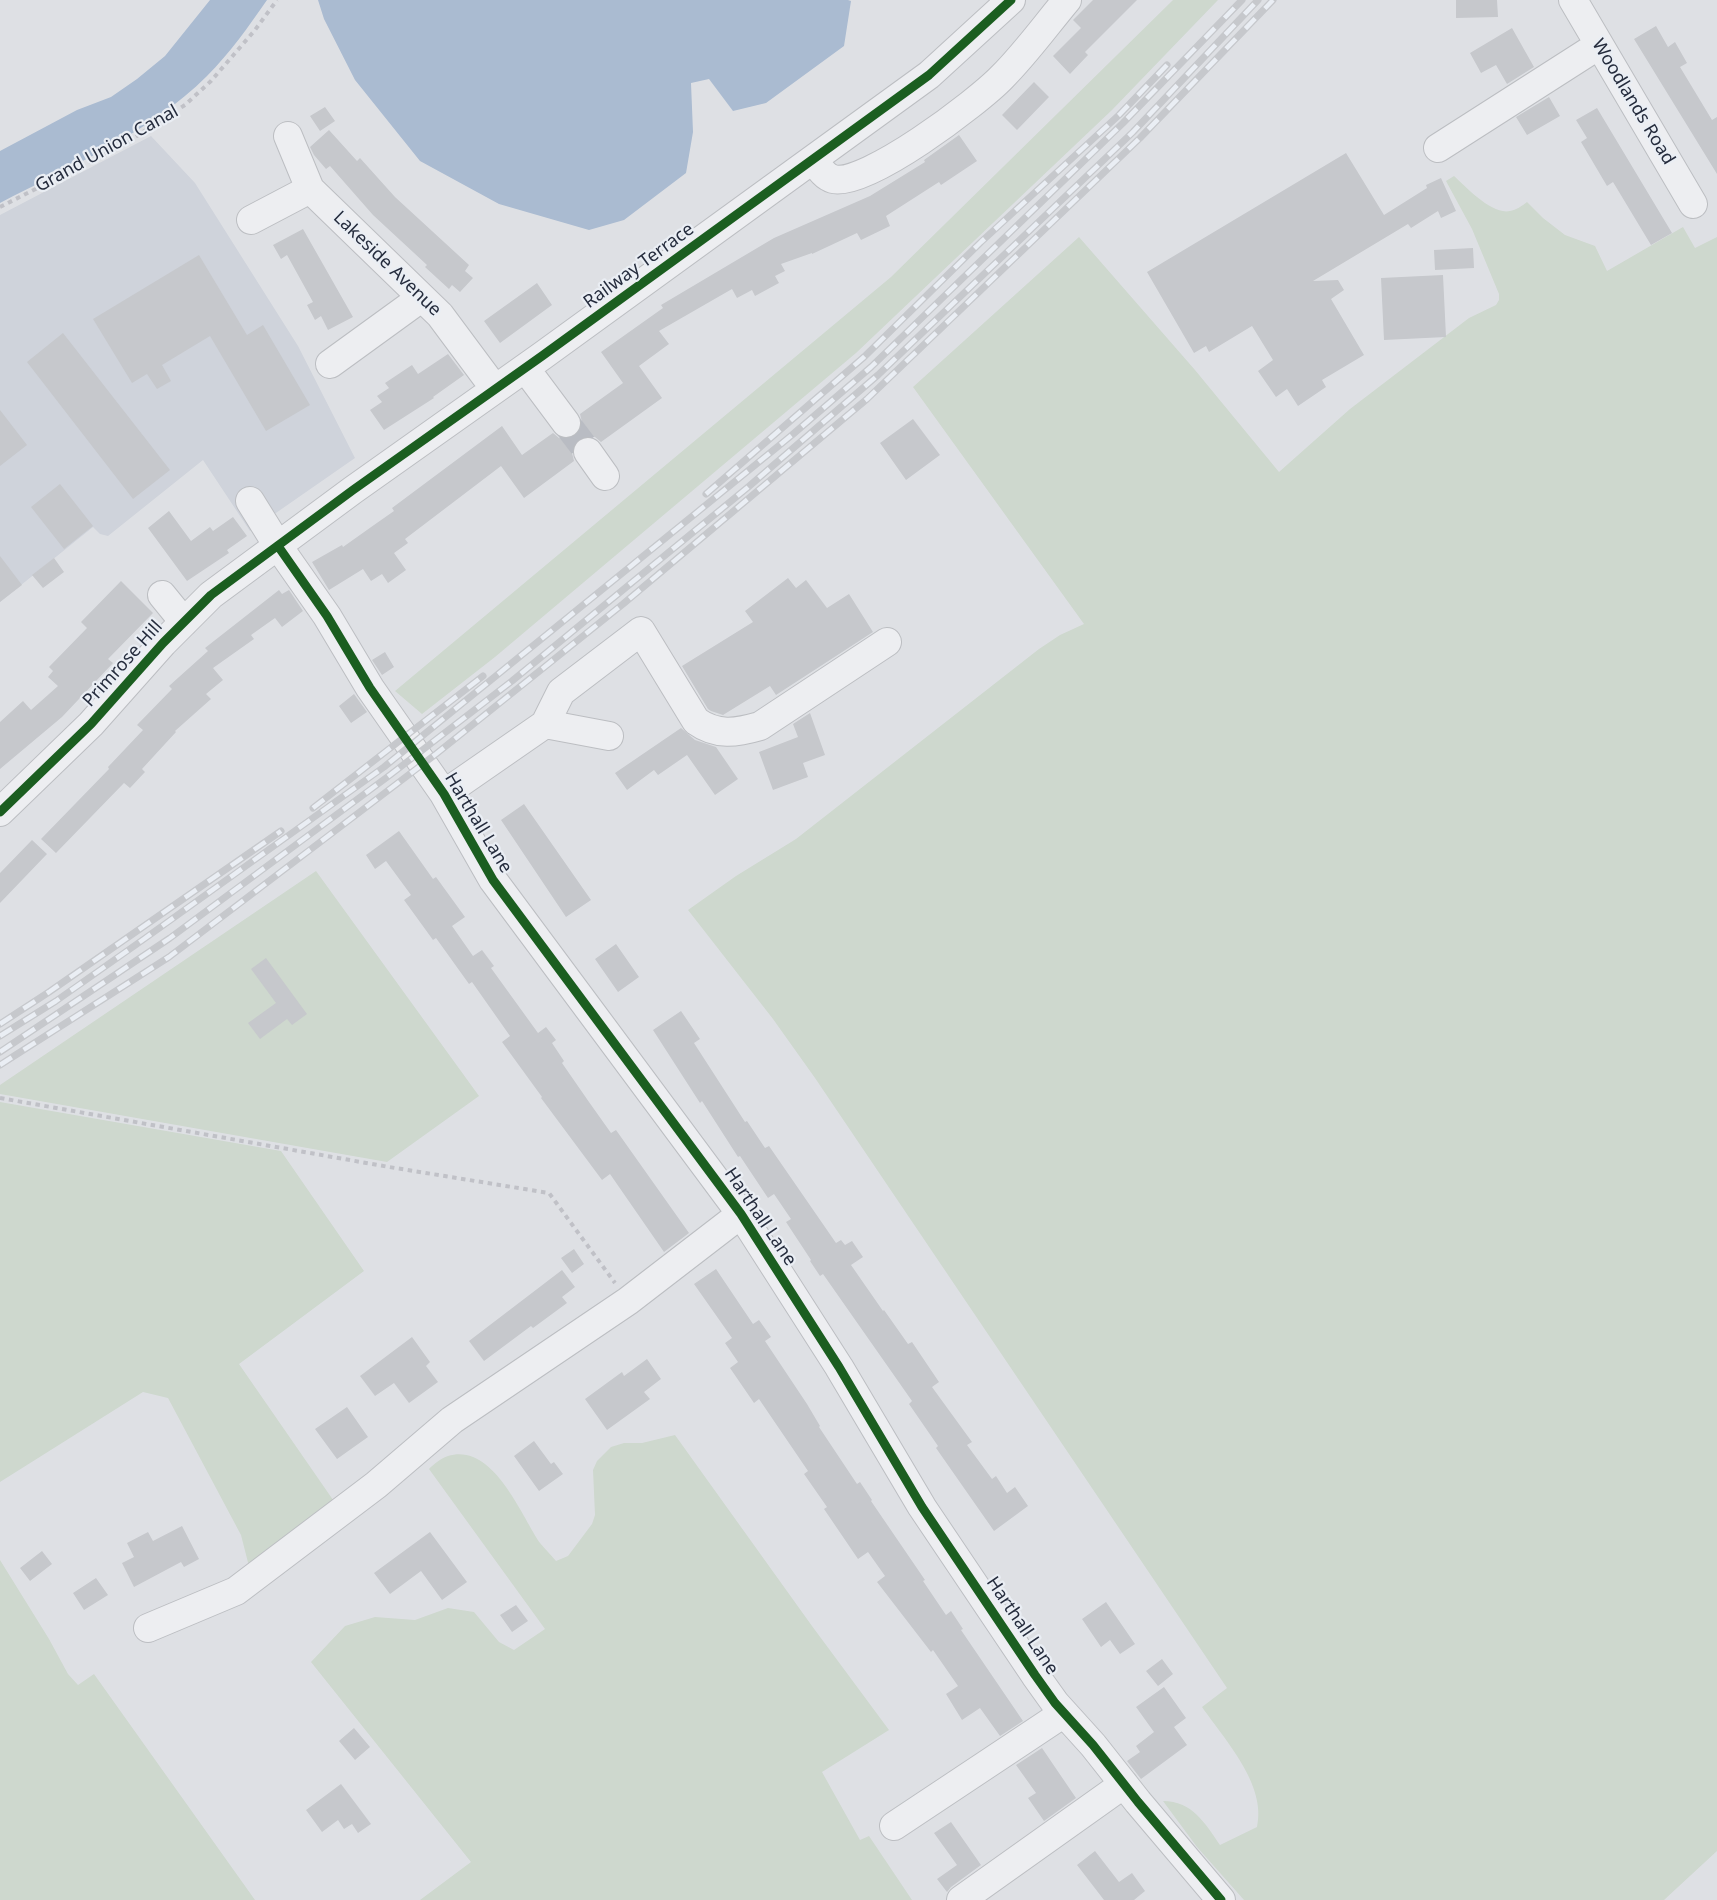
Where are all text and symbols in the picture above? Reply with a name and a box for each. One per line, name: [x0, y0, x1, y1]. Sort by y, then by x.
street label: Woodlands Road: [1587, 35, 1679, 169]
street label: Grand Union Canal: [32, 101, 182, 197]
street label: Lakeside Avenue: [329, 207, 445, 321]
street label: Railway Terrace: [580, 219, 698, 313]
street label: Primrose Hill: [79, 616, 167, 712]
street label: Harthall Lane: [440, 769, 516, 877]
street label: Harthall Lane: [719, 1164, 801, 1270]
street label: Harthall Lane: [981, 1573, 1063, 1679]

